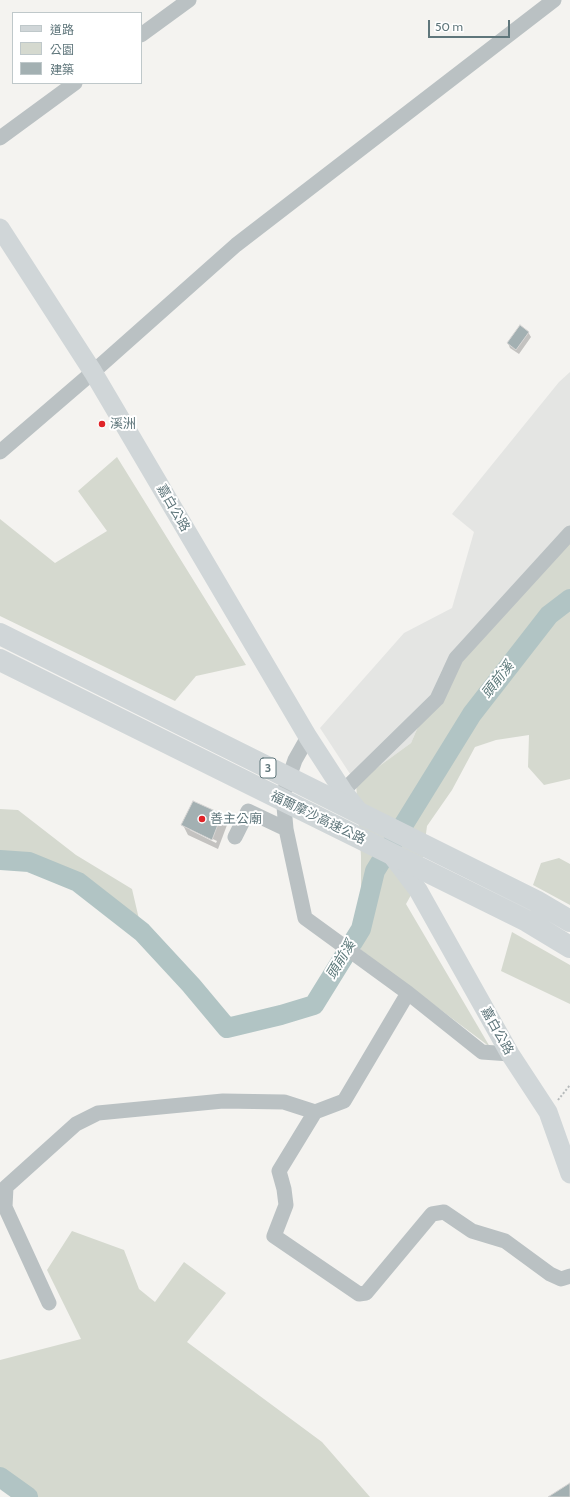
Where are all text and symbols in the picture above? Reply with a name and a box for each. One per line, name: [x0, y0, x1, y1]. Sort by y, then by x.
legend: [12, 12, 142, 84]
scale bar: [430, 12, 512, 38]
text: 50 m: [435, 19, 463, 34]
text: 道路: [50, 22, 74, 37]
text: 公園: [50, 42, 74, 57]
text: 建築: [50, 62, 74, 77]
place label: 溪洲: [110, 416, 136, 432]
marker: 溪洲: [97, 419, 107, 429]
street label: 嘉白公路: [153, 482, 193, 534]
water label: 頭前溪: [478, 658, 518, 702]
road number: 3: [260, 758, 276, 778]
street label: 福爾摩沙高速公路: [268, 788, 368, 848]
place label: 善主公廟: [210, 811, 262, 827]
marker: 善主公廟: [197, 814, 207, 824]
water label: 頭前溪: [323, 938, 359, 982]
street label: 嘉白公路: [478, 1004, 516, 1058]

